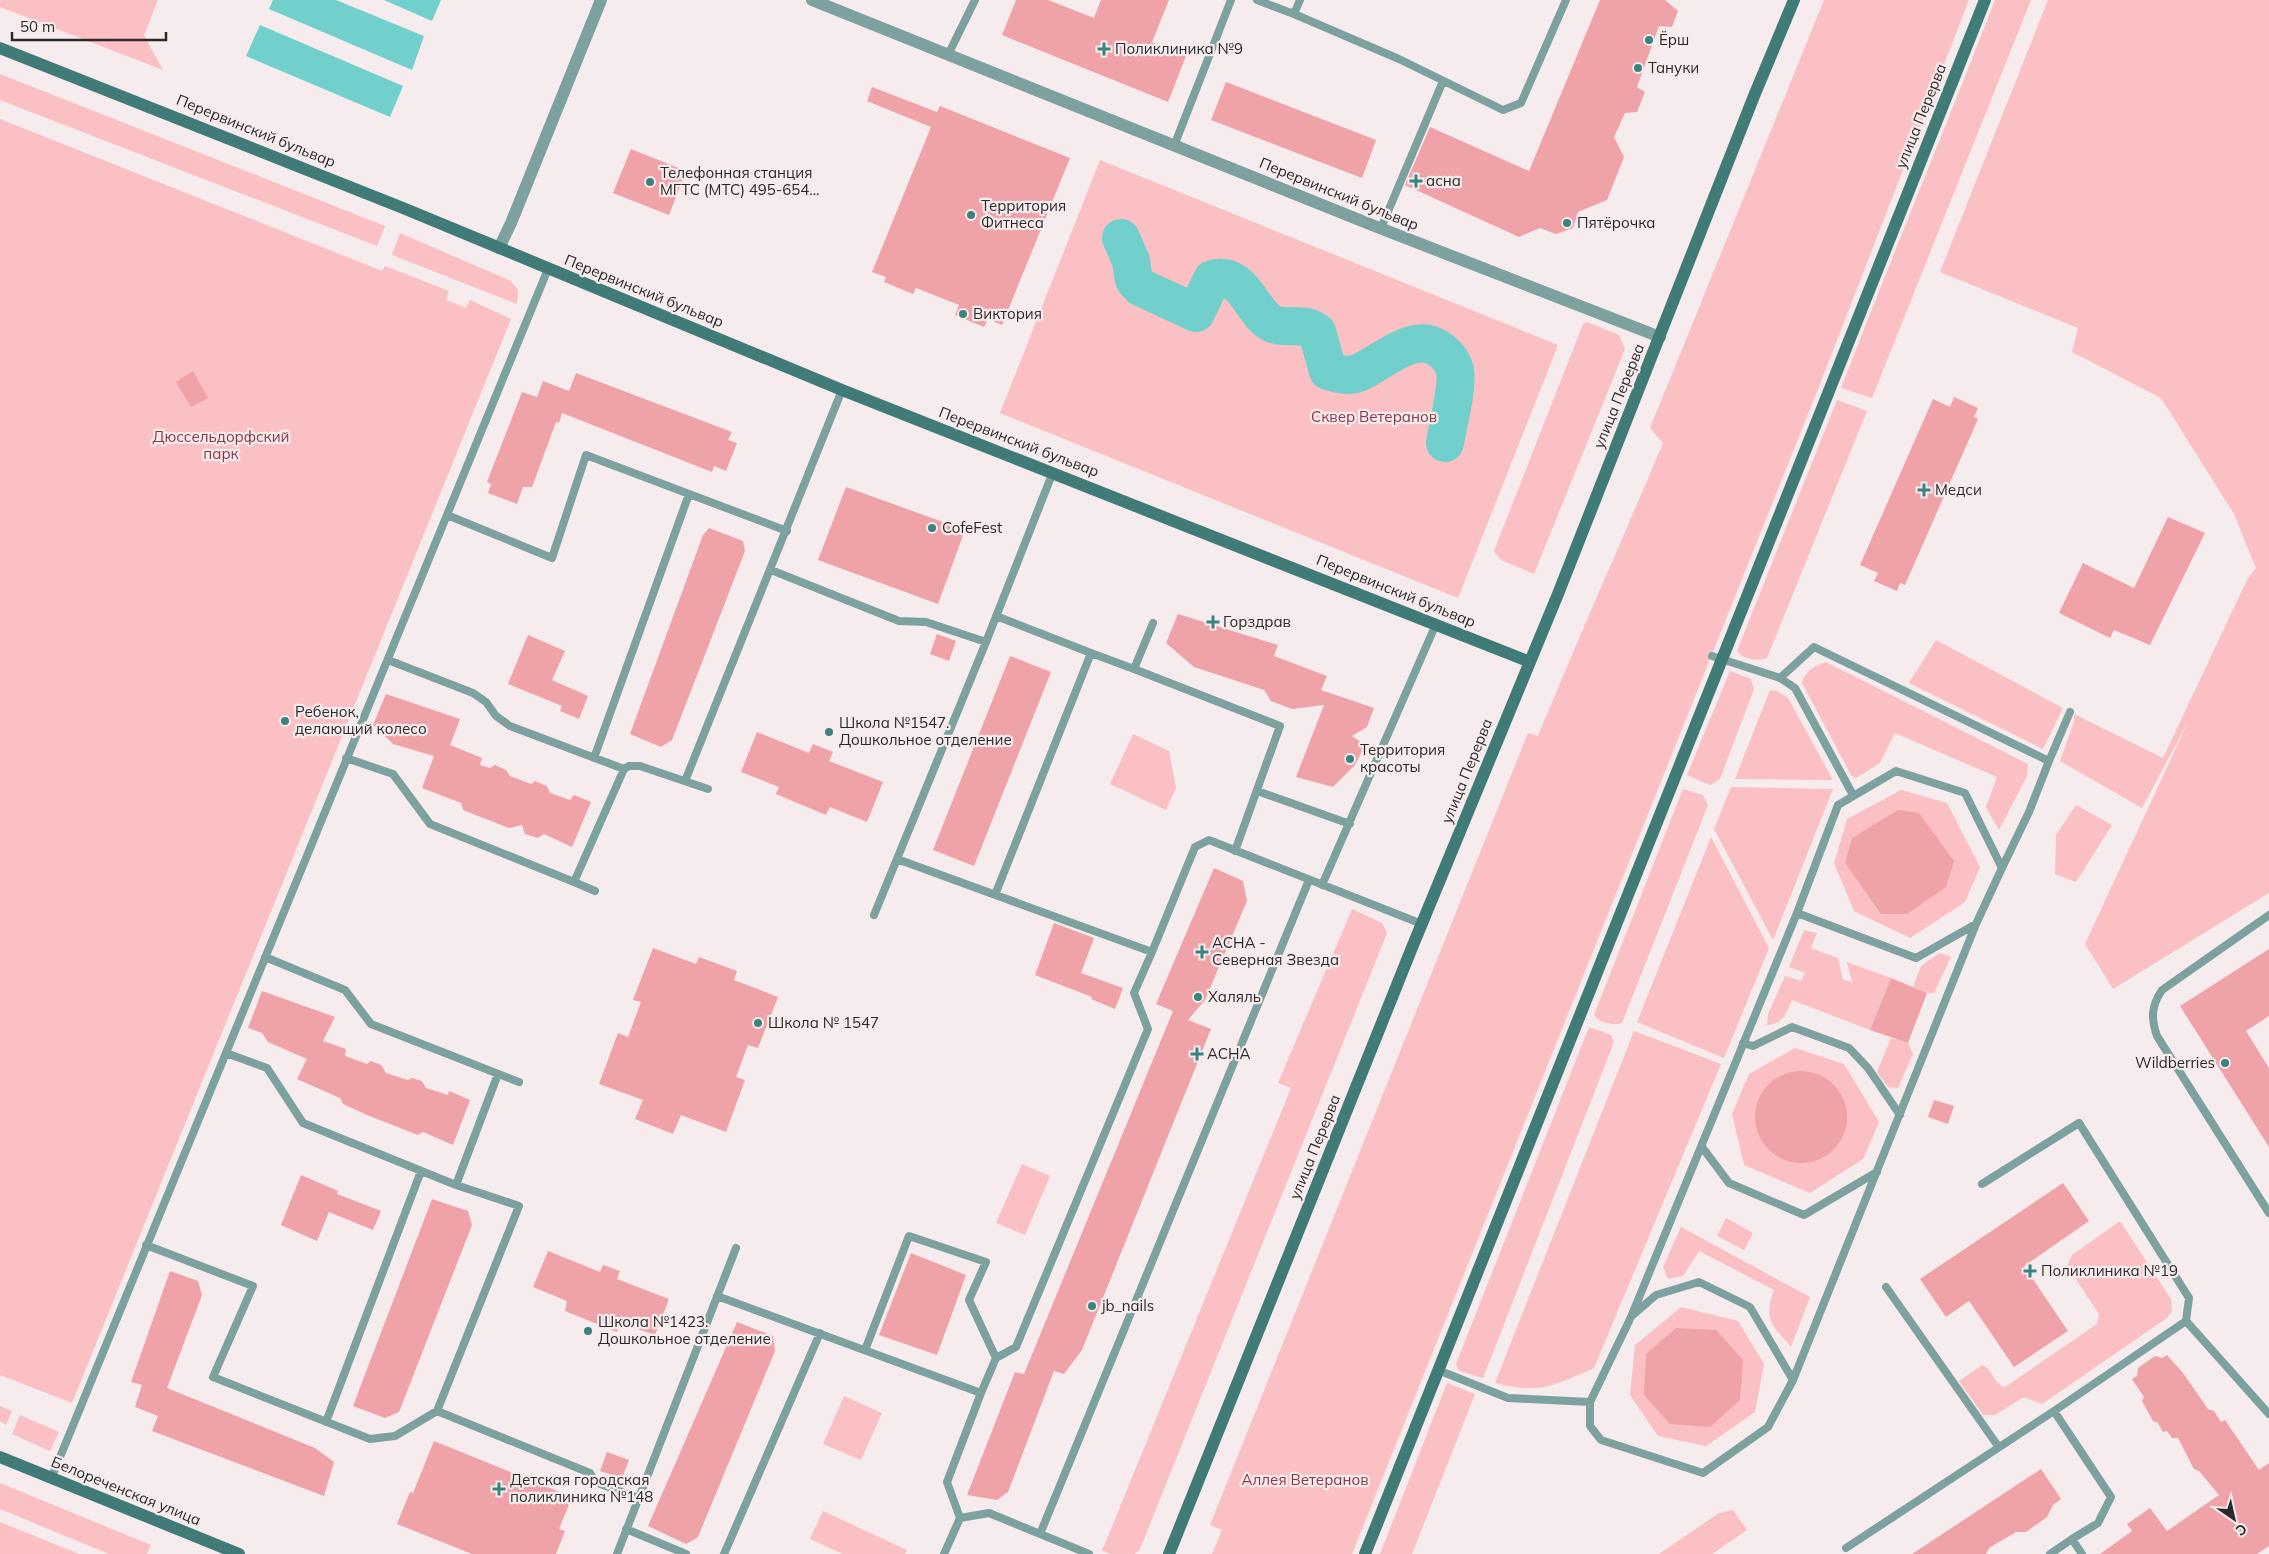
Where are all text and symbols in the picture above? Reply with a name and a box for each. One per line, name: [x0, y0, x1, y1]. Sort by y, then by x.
scale bar: [12, 10, 166, 42]
text: 50 m: [20, 17, 55, 36]
place label: Ёрш: [1659, 30, 1689, 49]
marker: Ёрш: [1643, 34, 1655, 46]
place label: Поликлиника №9: [1115, 39, 1243, 58]
marker: Поликлиника №9: [1097, 42, 1111, 56]
place label: Тануки: [1648, 58, 1699, 77]
street label: улица Перерва: [1891, 61, 1950, 171]
marker: Тануки: [1632, 62, 1644, 74]
street label: Перервинский бульвар: [174, 90, 339, 171]
street label: Перервинский бульвар: [1257, 153, 1422, 234]
place label: Телефонная станция МГТС (МТС) 495-654...: [660, 163, 820, 199]
place label: асна: [1426, 171, 1461, 190]
marker: асна: [1410, 175, 1422, 187]
marker: Телефонная станция МГТС (МТС) 495-654...: [644, 176, 656, 188]
place label: Территория Фитнеса: [981, 196, 1066, 232]
marker: Территория Фитнеса: [965, 209, 977, 221]
place label: Пятёрочка: [1577, 213, 1655, 232]
marker: Пятёрочка: [1561, 217, 1573, 229]
street label: Перервинский бульвар: [562, 250, 727, 331]
place label: Виктория: [973, 304, 1042, 323]
marker: Виктория: [957, 308, 969, 320]
street label: улица Перерва: [1589, 341, 1648, 451]
street label: Перервинский бульвар: [936, 402, 1102, 481]
park label: Сквер Ветеранов: [1311, 407, 1437, 426]
park label: Дюссельдорфский парк: [152, 427, 290, 463]
place label: Медси: [1935, 480, 1982, 499]
marker: Медси: [1917, 483, 1931, 497]
place label: CofeFest: [942, 518, 1002, 537]
marker: CofeFest: [926, 522, 938, 534]
street label: Перервинский бульвар: [1314, 550, 1479, 631]
place label: Горздрав: [1223, 612, 1291, 631]
marker: Горздрав: [1207, 616, 1219, 628]
place label: Ребенок, делающий колесо: [295, 702, 427, 738]
place label: Школа №1547. Дошкольное отделение: [839, 713, 1012, 749]
marker: Ребенок, делающий колесо: [279, 715, 291, 727]
street label: улица Перерва: [1437, 716, 1496, 826]
marker: Школа №1547. Дошкольное отделение: [823, 726, 835, 738]
place label: Территория красоты: [1360, 740, 1445, 776]
marker: Территория красоты: [1344, 753, 1356, 765]
place label: АСНА - Северная Звезда: [1212, 933, 1339, 969]
marker: АСНА - Северная Звезда: [1196, 946, 1208, 958]
place label: Халяль: [1208, 987, 1261, 1006]
marker: Халяль: [1192, 991, 1204, 1003]
place label: Школа № 1547: [768, 1013, 879, 1032]
marker: Школа № 1547: [752, 1017, 764, 1029]
place label: АСНА: [1207, 1044, 1250, 1063]
marker: АСНА: [1191, 1048, 1203, 1060]
place label: Wildberries: [2135, 1053, 2215, 1072]
marker: Wildberries: [2219, 1057, 2231, 1069]
street label: улица Перерва: [1285, 1092, 1344, 1202]
place label: Поликлиника №19: [2041, 1261, 2178, 1280]
marker: Поликлиника №19: [2023, 1264, 2037, 1278]
place label: jb_nails: [1101, 1296, 1154, 1315]
marker: jb_nails: [1086, 1300, 1098, 1312]
place label: Школа №1423. Дошкольное отделение: [598, 1312, 771, 1348]
marker: Школа №1423. Дошкольное отделение: [582, 1325, 594, 1337]
street label: Белореченская улица: [49, 1452, 204, 1529]
place label: Детская городская поликлиника №148: [510, 1470, 653, 1506]
park label: Аллея Ветеранов: [1241, 1470, 1369, 1489]
marker: Детская городская поликлиника №148: [492, 1482, 506, 1496]
north arrow: [2209, 1494, 2259, 1544]
text: С: [2232, 1520, 2250, 1540]

